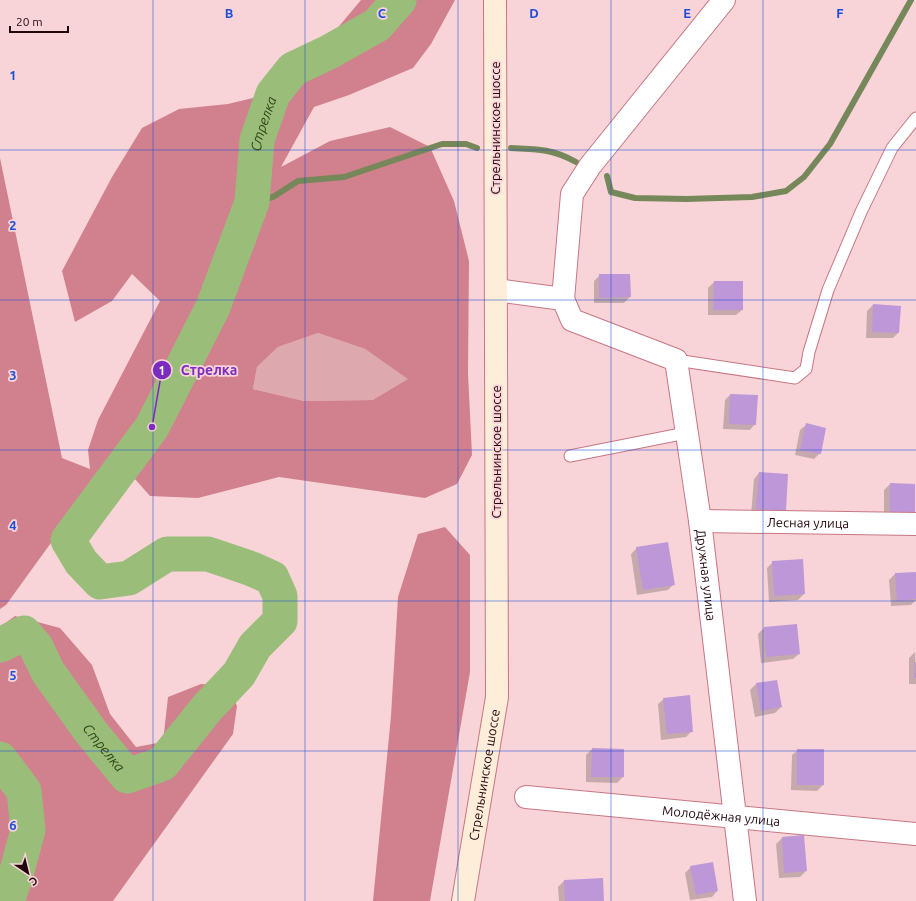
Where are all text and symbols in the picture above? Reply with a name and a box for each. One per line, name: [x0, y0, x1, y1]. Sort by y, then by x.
text: B: [225, 6, 234, 20]
text: C: [378, 6, 387, 20]
text: D: [529, 6, 539, 20]
text: E: [683, 6, 691, 20]
text: F: [836, 6, 844, 20]
scale bar: [10, 8, 68, 34]
text: 20 m: [16, 15, 43, 28]
street label: Стрельнинское шоссе: [488, 61, 502, 195]
text: 1: [9, 68, 17, 82]
water label: Стрелка: [248, 94, 280, 152]
text: 2: [9, 218, 17, 232]
callout: Стрелка: [152, 357, 245, 383]
text: Стрелка: [181, 362, 237, 378]
text: 1: [159, 364, 165, 377]
text: 3: [9, 368, 17, 382]
street label: Стрельнинское шоссе: [489, 385, 503, 519]
street label: Лесная улица: [767, 515, 849, 530]
text: 4: [9, 518, 17, 532]
street label: Дружная улица: [694, 528, 719, 622]
text: 5: [9, 668, 17, 682]
street label: Стрельнинское шоссе: [466, 708, 502, 842]
water label: Стрелка: [80, 721, 128, 775]
street label: Молодёжная улица: [661, 803, 781, 828]
text: 6: [9, 818, 17, 832]
north arrow: [8, 853, 48, 893]
text: С: [27, 874, 40, 888]

